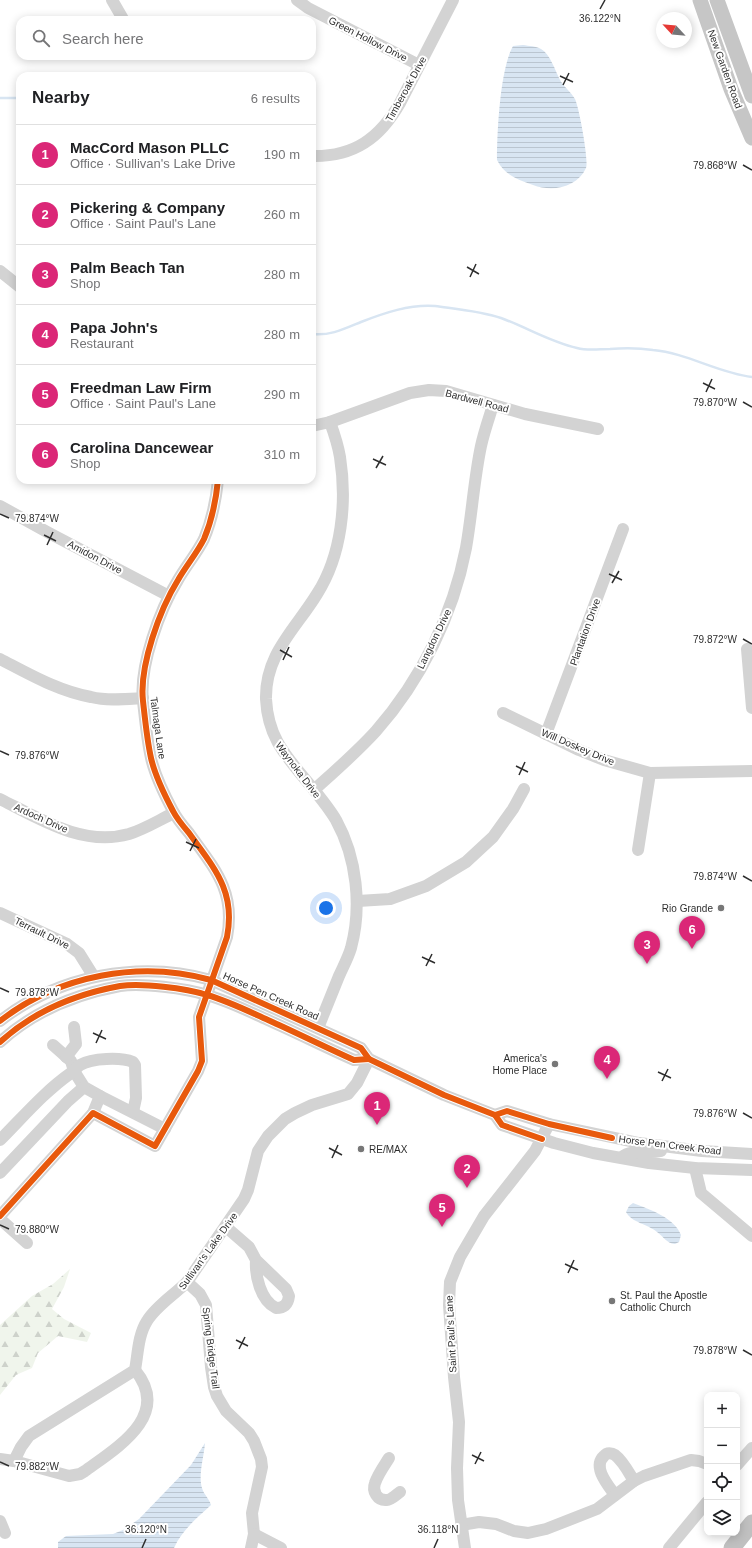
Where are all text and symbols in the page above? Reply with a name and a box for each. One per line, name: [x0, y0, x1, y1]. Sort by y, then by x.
north arrow: [656, 12, 692, 48]
text: 36.122°N: [579, 13, 621, 24]
street label: Green Hollow Drive: [327, 14, 410, 64]
search box: [16, 16, 316, 60]
icon: search: [30, 27, 52, 49]
street label: New Garden Road: [706, 28, 744, 110]
text: Search here: [62, 30, 144, 47]
street label: Timberoak Drive: [383, 54, 429, 124]
text: Nearby: [32, 88, 90, 107]
text: 6 results: [251, 91, 300, 106]
text: MacCord Mason PLLC: [70, 139, 229, 156]
text: 1: [41, 147, 49, 162]
text: 190 m: [264, 147, 300, 162]
text: Office · Sullivan's Lake Drive: [70, 156, 236, 171]
text: 79.868°W: [693, 160, 738, 171]
text: Pickering & Company: [70, 199, 225, 216]
text: 2: [41, 207, 49, 222]
text: 260 m: [264, 207, 300, 222]
text: Office · Saint Paul's Lane: [70, 216, 216, 231]
text: Palm Beach Tan: [70, 259, 185, 276]
text: 3: [41, 267, 49, 282]
text: 280 m: [264, 267, 300, 282]
text: Shop: [70, 276, 100, 291]
text: Papa John's: [70, 319, 158, 336]
text: 4: [41, 327, 49, 342]
text: 280 m: [264, 327, 300, 342]
text: Restaurant: [70, 336, 134, 351]
text: Freedman Law Firm: [70, 379, 212, 396]
text: 5: [41, 387, 49, 402]
text: 290 m: [264, 387, 300, 402]
street label: Bardwell Road: [444, 387, 510, 415]
text: Office · Saint Paul's Lane: [70, 396, 216, 411]
text: 79.870°W: [693, 397, 738, 408]
text: Carolina Dancewear: [70, 439, 213, 456]
text: 6: [41, 447, 49, 462]
text: 310 m: [264, 447, 300, 462]
text: Shop: [70, 456, 100, 471]
text: 79.874°W: [15, 513, 60, 524]
street label: Amidon Drive: [66, 538, 124, 576]
street label: Plantation Drive: [568, 597, 602, 667]
street label: Langdon Drive: [415, 607, 453, 671]
text: 79.872°W: [693, 634, 738, 645]
street label: Talmaga Lane: [148, 696, 168, 760]
street label: Will Doskey Drive: [540, 727, 617, 768]
street label: Waynoka Drive: [273, 740, 323, 801]
text: 79.876°W: [15, 750, 60, 761]
street label: Ardoch Drive: [12, 801, 70, 835]
text: 79.874°W: [693, 871, 738, 882]
your location: [316, 898, 336, 918]
place label: Rio Grande: [662, 903, 713, 914]
marker: Rio Grande: [716, 903, 726, 913]
street label: Terrault Drive: [13, 915, 72, 951]
pin: 6: [679, 916, 705, 949]
pin: 3: [634, 931, 660, 964]
street label: Horse Pen Creek Road: [222, 970, 320, 1022]
text: 79.878°W: [15, 987, 60, 998]
pin: 4: [594, 1046, 620, 1079]
place label: America's Home Place: [493, 1053, 547, 1076]
marker: America's Home Place: [550, 1059, 560, 1069]
pin: 1: [364, 1092, 390, 1125]
text: 79.876°W: [693, 1108, 738, 1119]
street label: Horse Pen Creek Road: [618, 1133, 722, 1157]
marker: RE/MAX: [356, 1144, 366, 1154]
place label: RE/MAX: [369, 1144, 408, 1155]
pin: 2: [454, 1155, 480, 1188]
pin: 5: [429, 1194, 455, 1227]
street label: Sullivan's Lake Drive: [176, 1210, 240, 1292]
text: 79.880°W: [15, 1224, 60, 1235]
place label: St. Paul the Apostle Catholic Church: [620, 1290, 708, 1313]
street label: Saint Paul's Lane: [443, 1295, 459, 1373]
marker: St. Paul the Apostle Catholic Church: [607, 1296, 617, 1306]
street label: Spring Bridge Trail: [201, 1307, 221, 1389]
text: 79.878°W: [693, 1345, 738, 1356]
map controls: [704, 1392, 740, 1536]
button: +: [704, 1392, 740, 1428]
button: −: [704, 1428, 740, 1464]
text: 79.882°W: [15, 1461, 60, 1472]
button: locate: [704, 1464, 740, 1500]
button: layers: [704, 1500, 740, 1536]
text: 36.120°N: [125, 1524, 167, 1535]
text: 36.118°N: [417, 1524, 459, 1535]

